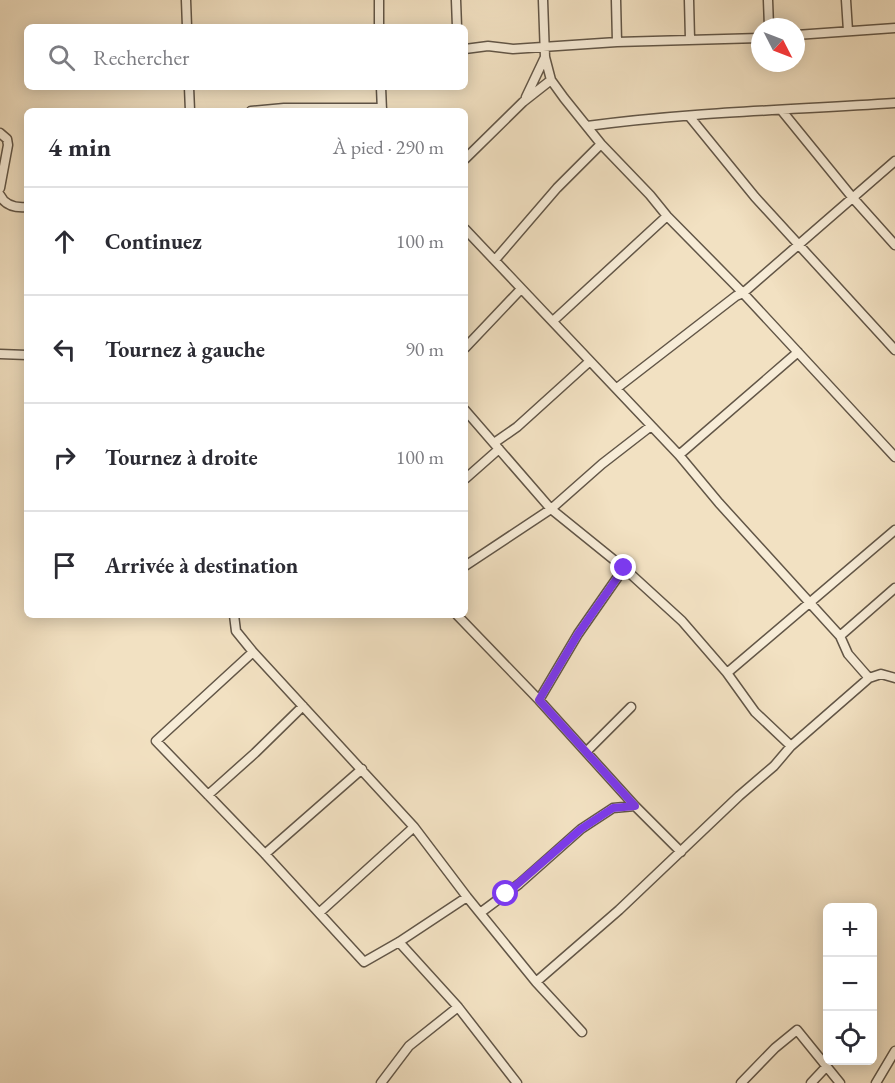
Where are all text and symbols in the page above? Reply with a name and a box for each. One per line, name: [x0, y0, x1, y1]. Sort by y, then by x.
north arrow: [751, 18, 805, 72]
search box: [24, 24, 468, 90]
icon: search: [45, 41, 78, 74]
text: Rechercher: [93, 43, 189, 72]
text: 4 min: [48, 130, 111, 164]
text: À pied · 290 m: [333, 134, 444, 160]
icon: ahead: [48, 225, 81, 258]
text: Continuez: [105, 227, 202, 256]
text: 100 m: [396, 228, 444, 254]
icon: left: [48, 333, 81, 366]
text: Tournez à gauche: [105, 335, 265, 364]
text: 90 m: [405, 336, 444, 362]
icon: right: [48, 441, 81, 474]
text: Tournez à droite: [105, 443, 258, 472]
text: 100 m: [396, 444, 444, 470]
icon: arrive: [48, 549, 81, 582]
text: Arrivée à destination: [105, 551, 298, 580]
route end: [610, 554, 636, 580]
route start: [492, 880, 518, 906]
map controls: [823, 903, 877, 1065]
button: +: [823, 903, 877, 957]
button: −: [823, 957, 877, 1011]
button: locate: [823, 1011, 877, 1065]

